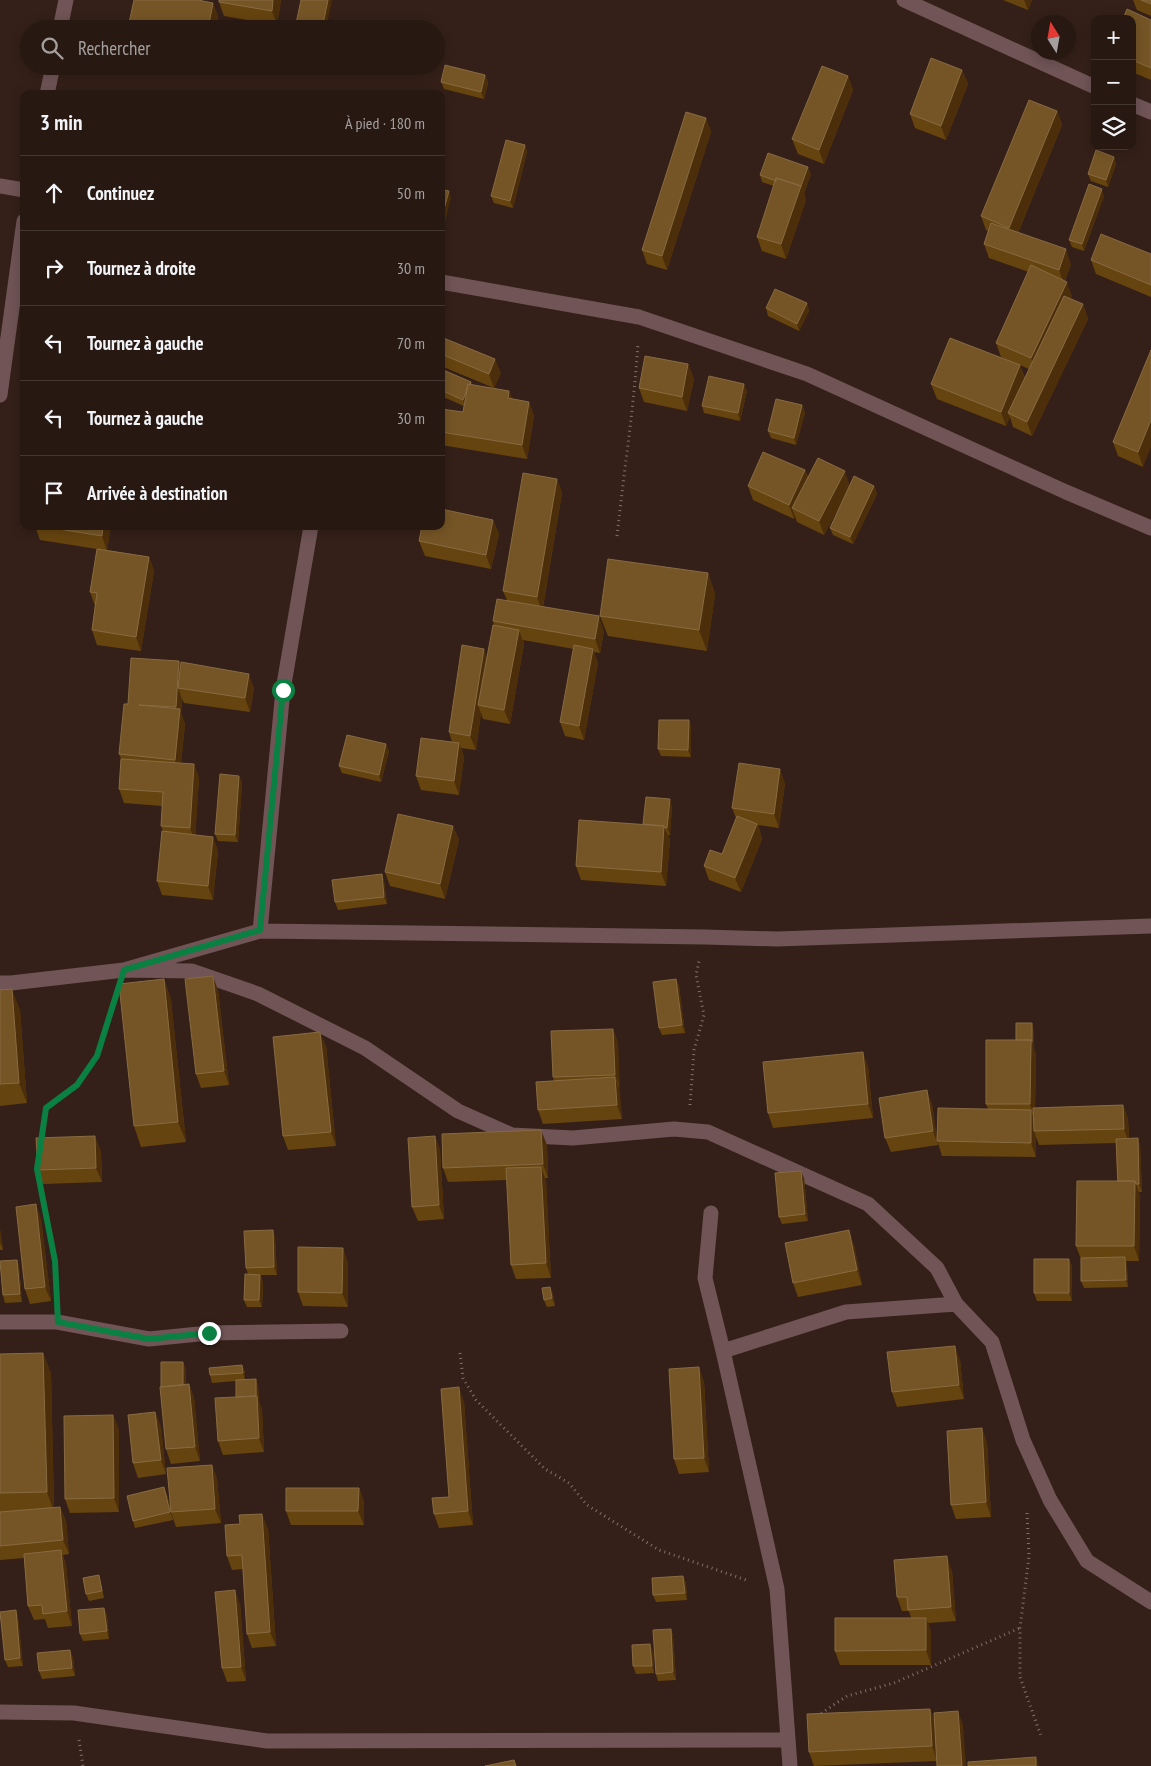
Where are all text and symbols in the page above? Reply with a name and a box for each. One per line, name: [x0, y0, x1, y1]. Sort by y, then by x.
north arrow: [1031, 15, 1076, 60]
map controls: [1091, 15, 1136, 150]
button: +: [1091, 15, 1136, 60]
search box: [20, 20, 445, 75]
icon: search: [38, 34, 66, 62]
text: Rechercher: [78, 36, 150, 60]
button: −: [1091, 60, 1136, 105]
button: layers: [1091, 105, 1136, 150]
text: 3 min: [40, 109, 82, 136]
text: À pied · 180 m: [345, 113, 425, 133]
icon: ahead: [40, 179, 68, 207]
text: Continuez: [87, 181, 154, 205]
text: 50 m: [397, 183, 425, 203]
icon: right: [40, 254, 68, 282]
text: Tournez à droite: [87, 256, 196, 280]
text: 30 m: [397, 258, 425, 278]
icon: left: [40, 329, 68, 357]
text: Tournez à gauche: [87, 331, 204, 355]
text: 70 m: [397, 333, 425, 353]
icon: left: [40, 404, 68, 432]
text: Tournez à gauche: [87, 406, 204, 430]
text: 30 m: [397, 408, 425, 428]
icon: arrive: [40, 479, 68, 507]
text: Arrivée à destination: [87, 481, 228, 505]
route start: [272, 679, 295, 702]
route end: [198, 1322, 221, 1345]

